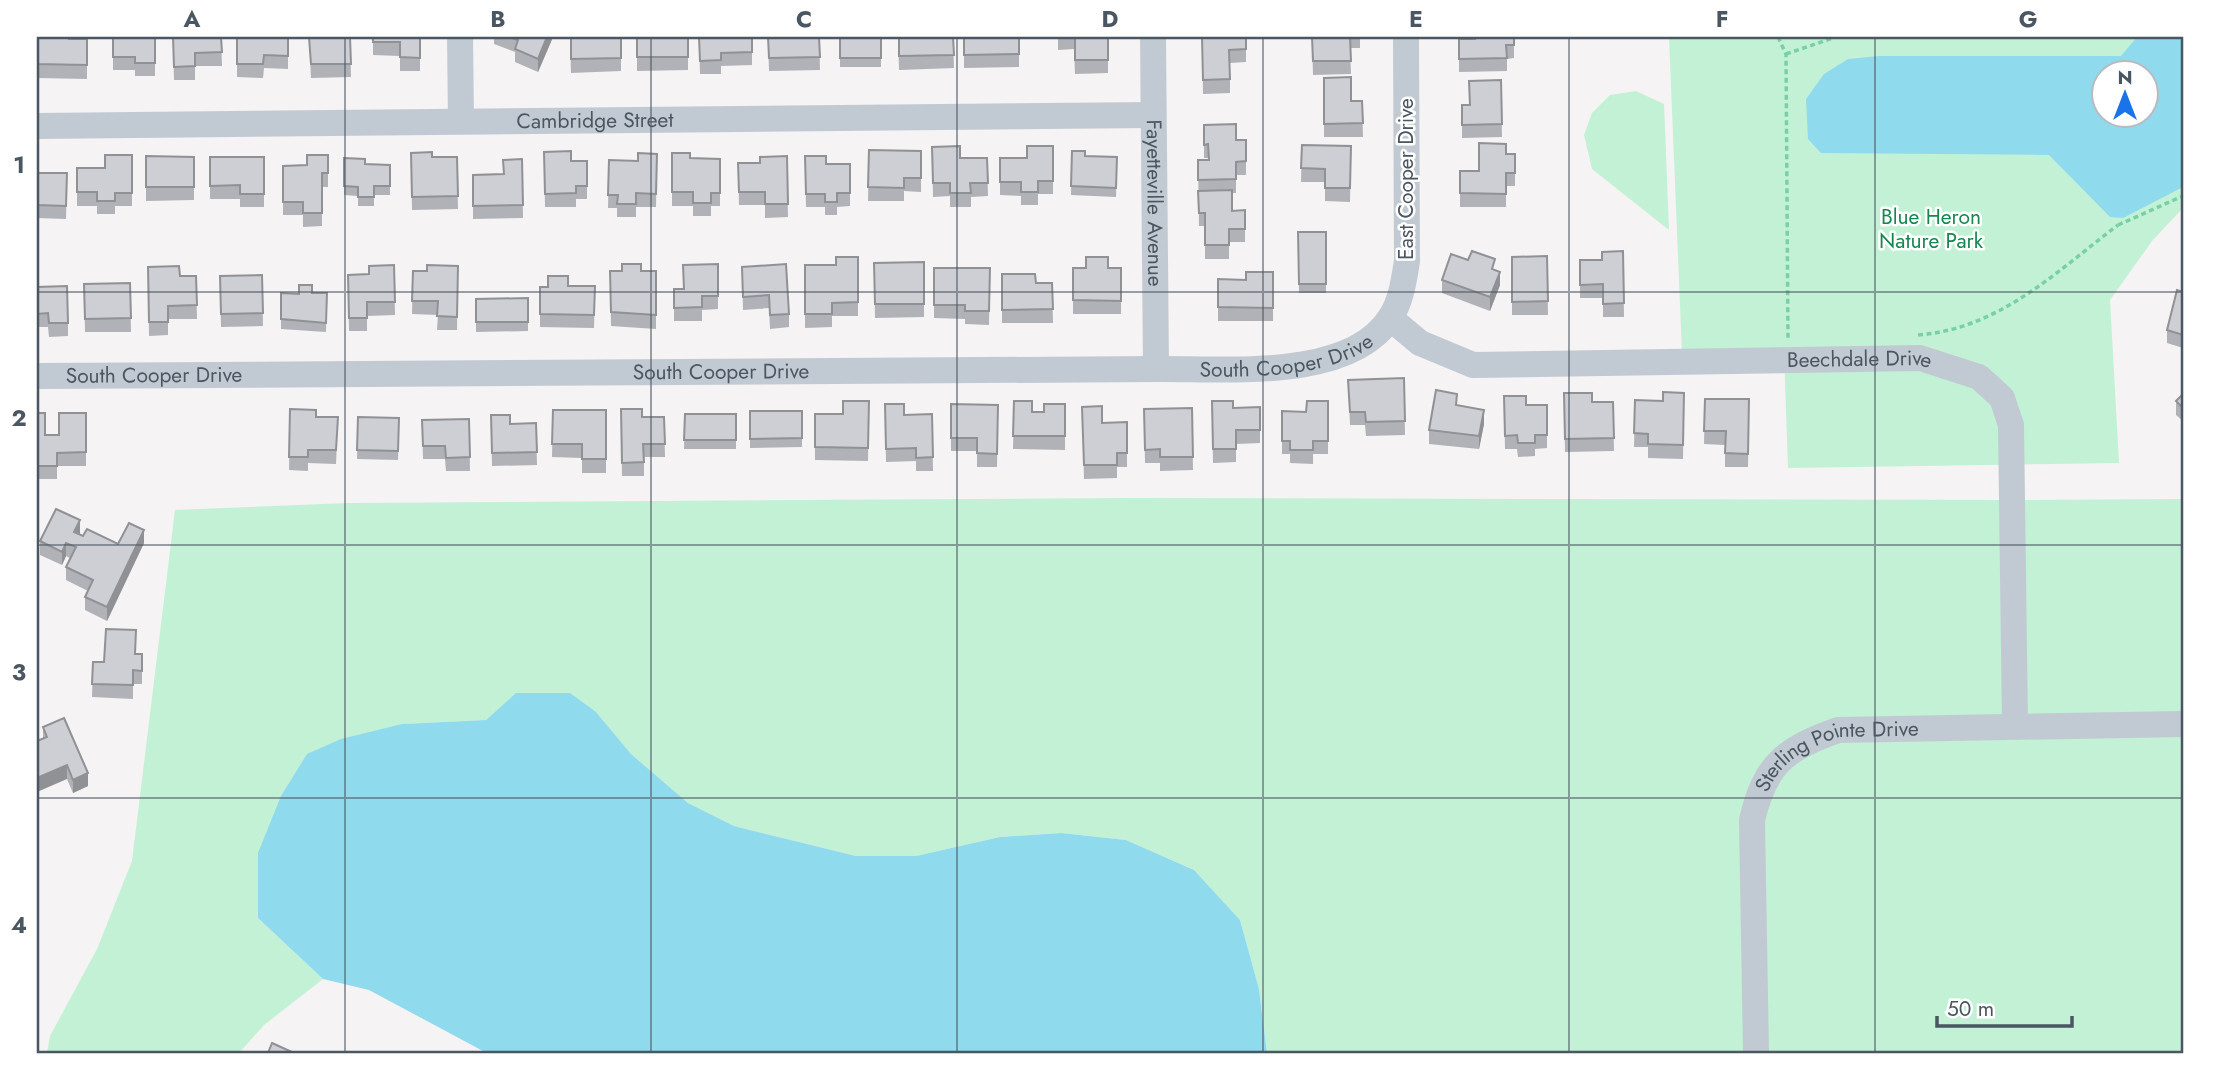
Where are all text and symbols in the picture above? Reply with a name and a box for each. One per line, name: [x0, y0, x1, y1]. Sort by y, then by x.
text: A: [183, 2, 201, 36]
text: B: [490, 2, 506, 36]
text: C: [796, 2, 812, 36]
text: D: [1102, 2, 1119, 36]
text: E: [1409, 2, 1423, 36]
text: F: [1716, 2, 1728, 36]
text: G: [2019, 2, 2037, 36]
north arrow: [2090, 60, 2160, 130]
text: N: [2117, 64, 2133, 91]
street label: East Cooper Drive: [1391, 98, 1421, 260]
street label: Cambridge Street: [516, 105, 674, 136]
street label: Fayetteville Avenue: [1139, 119, 1170, 287]
text: 1: [13, 148, 25, 182]
park label: Blue Heron Nature Park: [1879, 202, 1984, 256]
street label: South Cooper Drive: [1199, 326, 1379, 385]
street label: Beechdale Drive: [1787, 343, 1936, 376]
street label: South Cooper Drive: [633, 356, 810, 387]
street label: South Cooper Drive: [66, 360, 243, 391]
text: 2: [11, 401, 27, 435]
text: 3: [12, 655, 26, 689]
street label: Sterling Pointe Drive: [1747, 714, 1919, 797]
text: 4: [11, 908, 27, 942]
scale bar: [1937, 985, 2071, 1029]
text: 50 m: [1947, 994, 1994, 1024]

